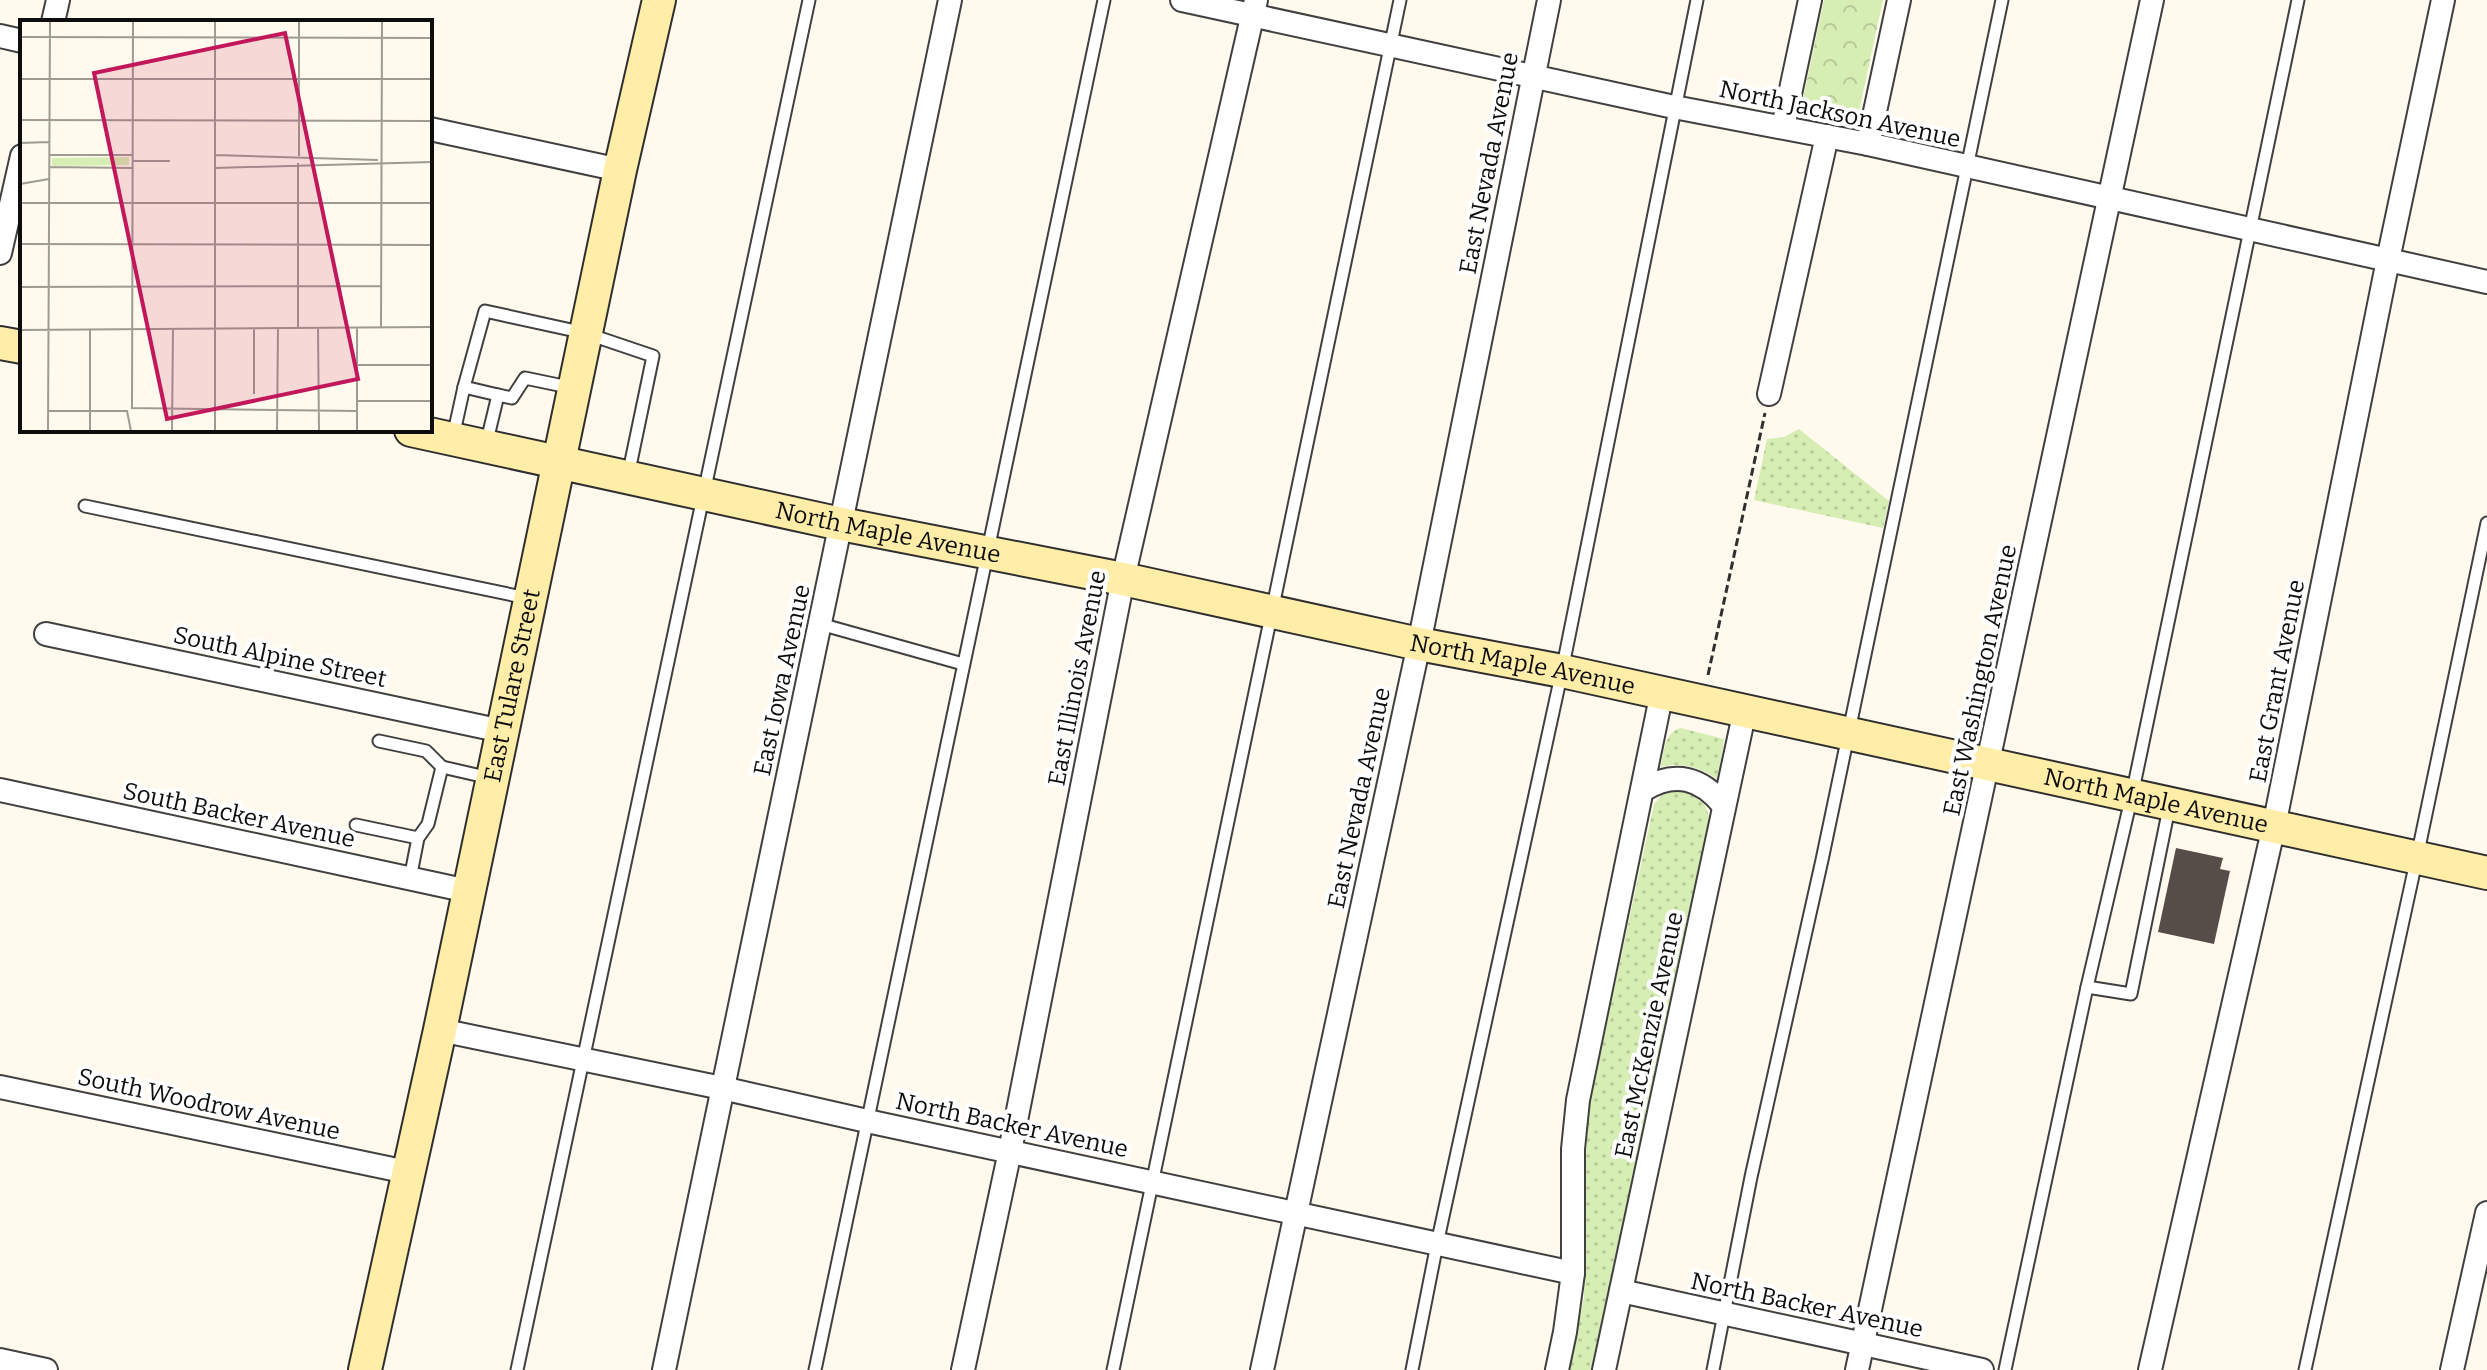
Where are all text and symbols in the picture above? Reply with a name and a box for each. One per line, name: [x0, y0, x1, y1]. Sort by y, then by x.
inset map: [20, 20, 432, 432]
street label: East Nevada Avenue: [1454, 50, 1524, 276]
street label: North Jackson Avenue: [1717, 75, 1963, 153]
street label: North Maple Avenue: [773, 496, 1003, 569]
street label: East Washington Avenue: [1938, 542, 2022, 818]
street label: East Illinois Avenue: [1042, 568, 1112, 788]
street label: East Grant Avenue: [2244, 577, 2310, 785]
street label: East Iowa Avenue: [748, 582, 816, 778]
street label: East Tulare Street: [478, 586, 546, 785]
street label: South Alpine Street: [171, 621, 389, 693]
street label: North Maple Avenue: [1408, 629, 1638, 701]
street label: East Nevada Avenue: [1322, 685, 1396, 911]
street label: North Maple Avenue: [2041, 763, 2271, 839]
street label: South Backer Avenue: [120, 777, 358, 853]
street label: East McKenzie Avenue: [1609, 909, 1689, 1161]
street label: South Woodrow Avenue: [75, 1063, 343, 1145]
street label: North Backer Avenue: [893, 1087, 1131, 1163]
street label: North Backer Avenue: [1688, 1267, 1926, 1343]

